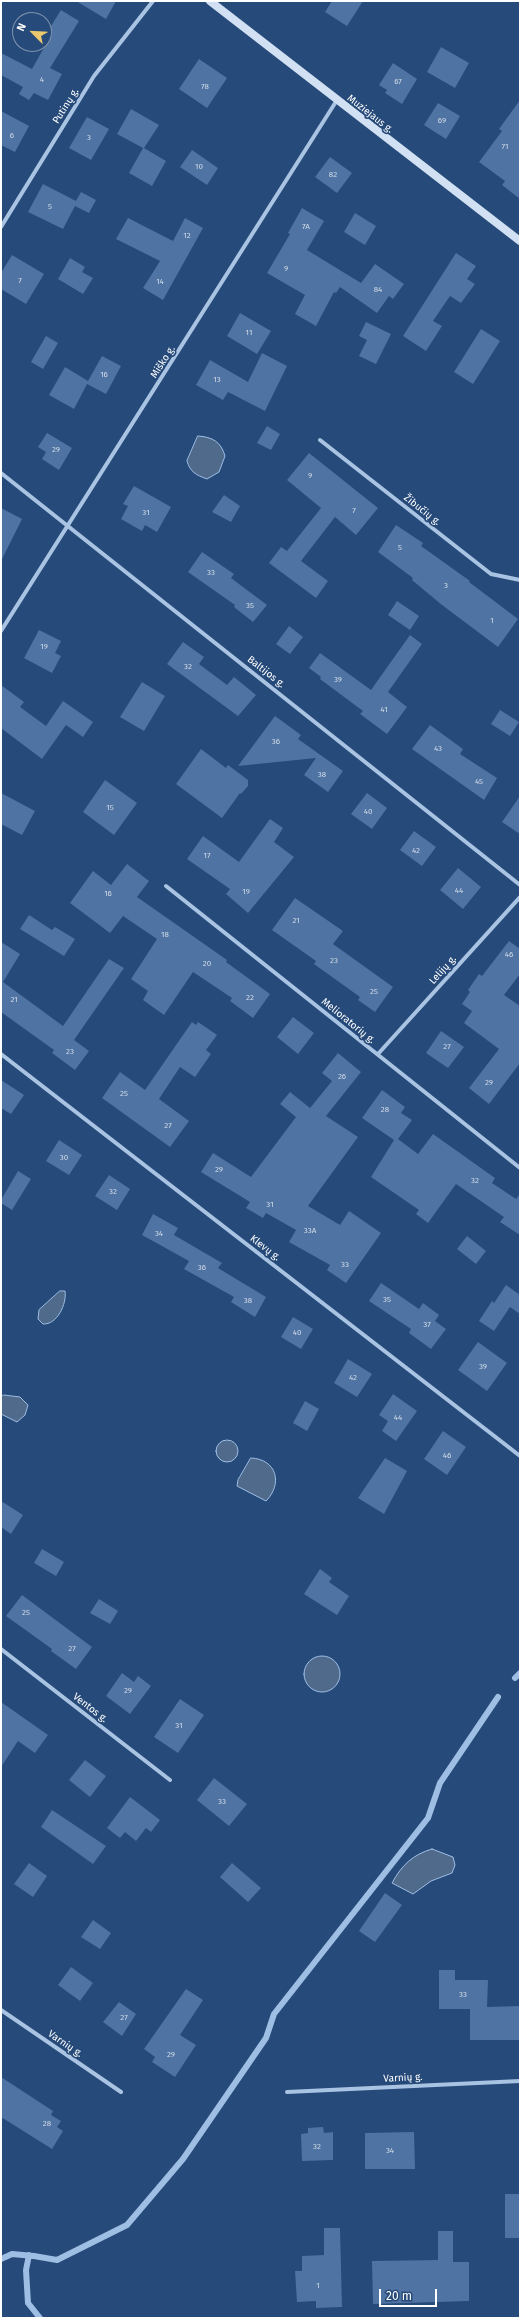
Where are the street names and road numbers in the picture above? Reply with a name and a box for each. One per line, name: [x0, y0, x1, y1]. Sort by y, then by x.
street label: Putinų g.: [50, 86, 82, 126]
street label: Muziejaus g.: [345, 92, 395, 136]
street label: Miško g.: [148, 343, 178, 381]
street label: Žibučių g.: [401, 492, 443, 528]
street label: Baltijos g.: [245, 654, 287, 690]
street label: Lelijų g.: [427, 953, 459, 987]
street label: Melioratorių g.: [319, 996, 377, 1046]
street label: Klevų g.: [247, 1232, 283, 1264]
street label: Ventos g.: [70, 1691, 110, 1725]
street label: Varnių g.: [45, 2028, 85, 2060]
street label: Varnių g.: [383, 2071, 423, 2085]

